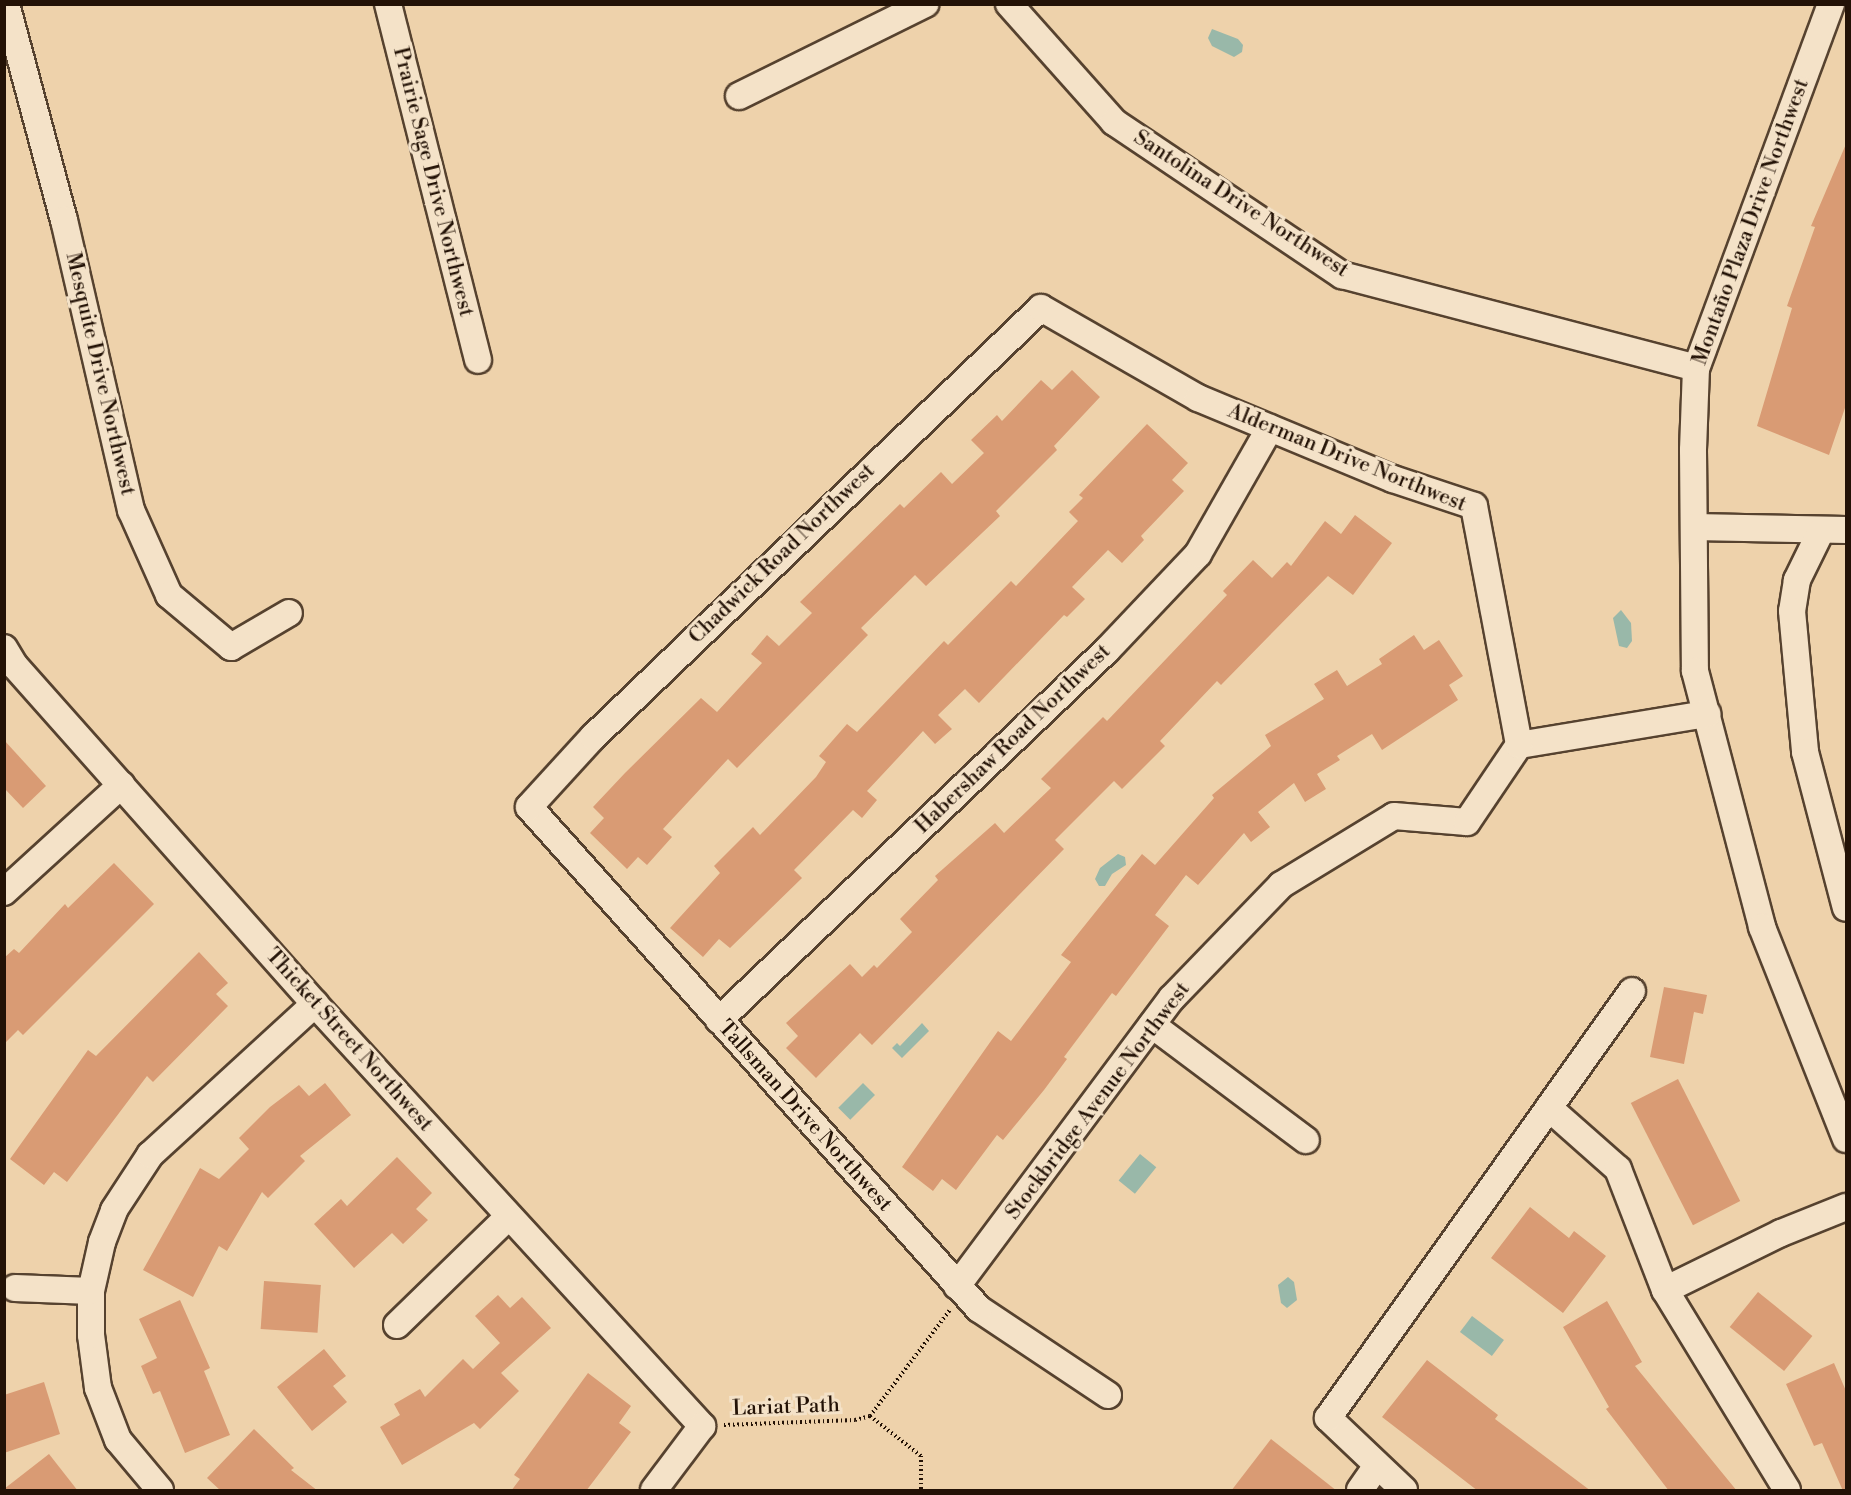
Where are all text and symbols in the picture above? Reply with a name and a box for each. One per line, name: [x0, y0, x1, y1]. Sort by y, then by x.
street label: Prairie Sage Drive Northwest: [387, 45, 479, 319]
street label: Montaño Plaza Drive Northwest: [1687, 76, 1815, 368]
street label: Santolina Drive Northwest: [1129, 125, 1353, 283]
street label: Mesquite Drive Northwest: [60, 250, 140, 498]
street label: Alderman Drive Northwest: [1224, 399, 1470, 517]
street label: Chadwick Road Northwest: [684, 459, 880, 649]
street label: Habershaw Road Northwest: [910, 639, 1116, 839]
street label: Thicket Street Northwest: [260, 943, 438, 1137]
street label: Stockbridge Avenue Northwest: [1000, 977, 1196, 1225]
street label: Tallsman Drive Northwest: [713, 1015, 897, 1217]
street label: Lariat Path: [732, 1393, 840, 1421]

